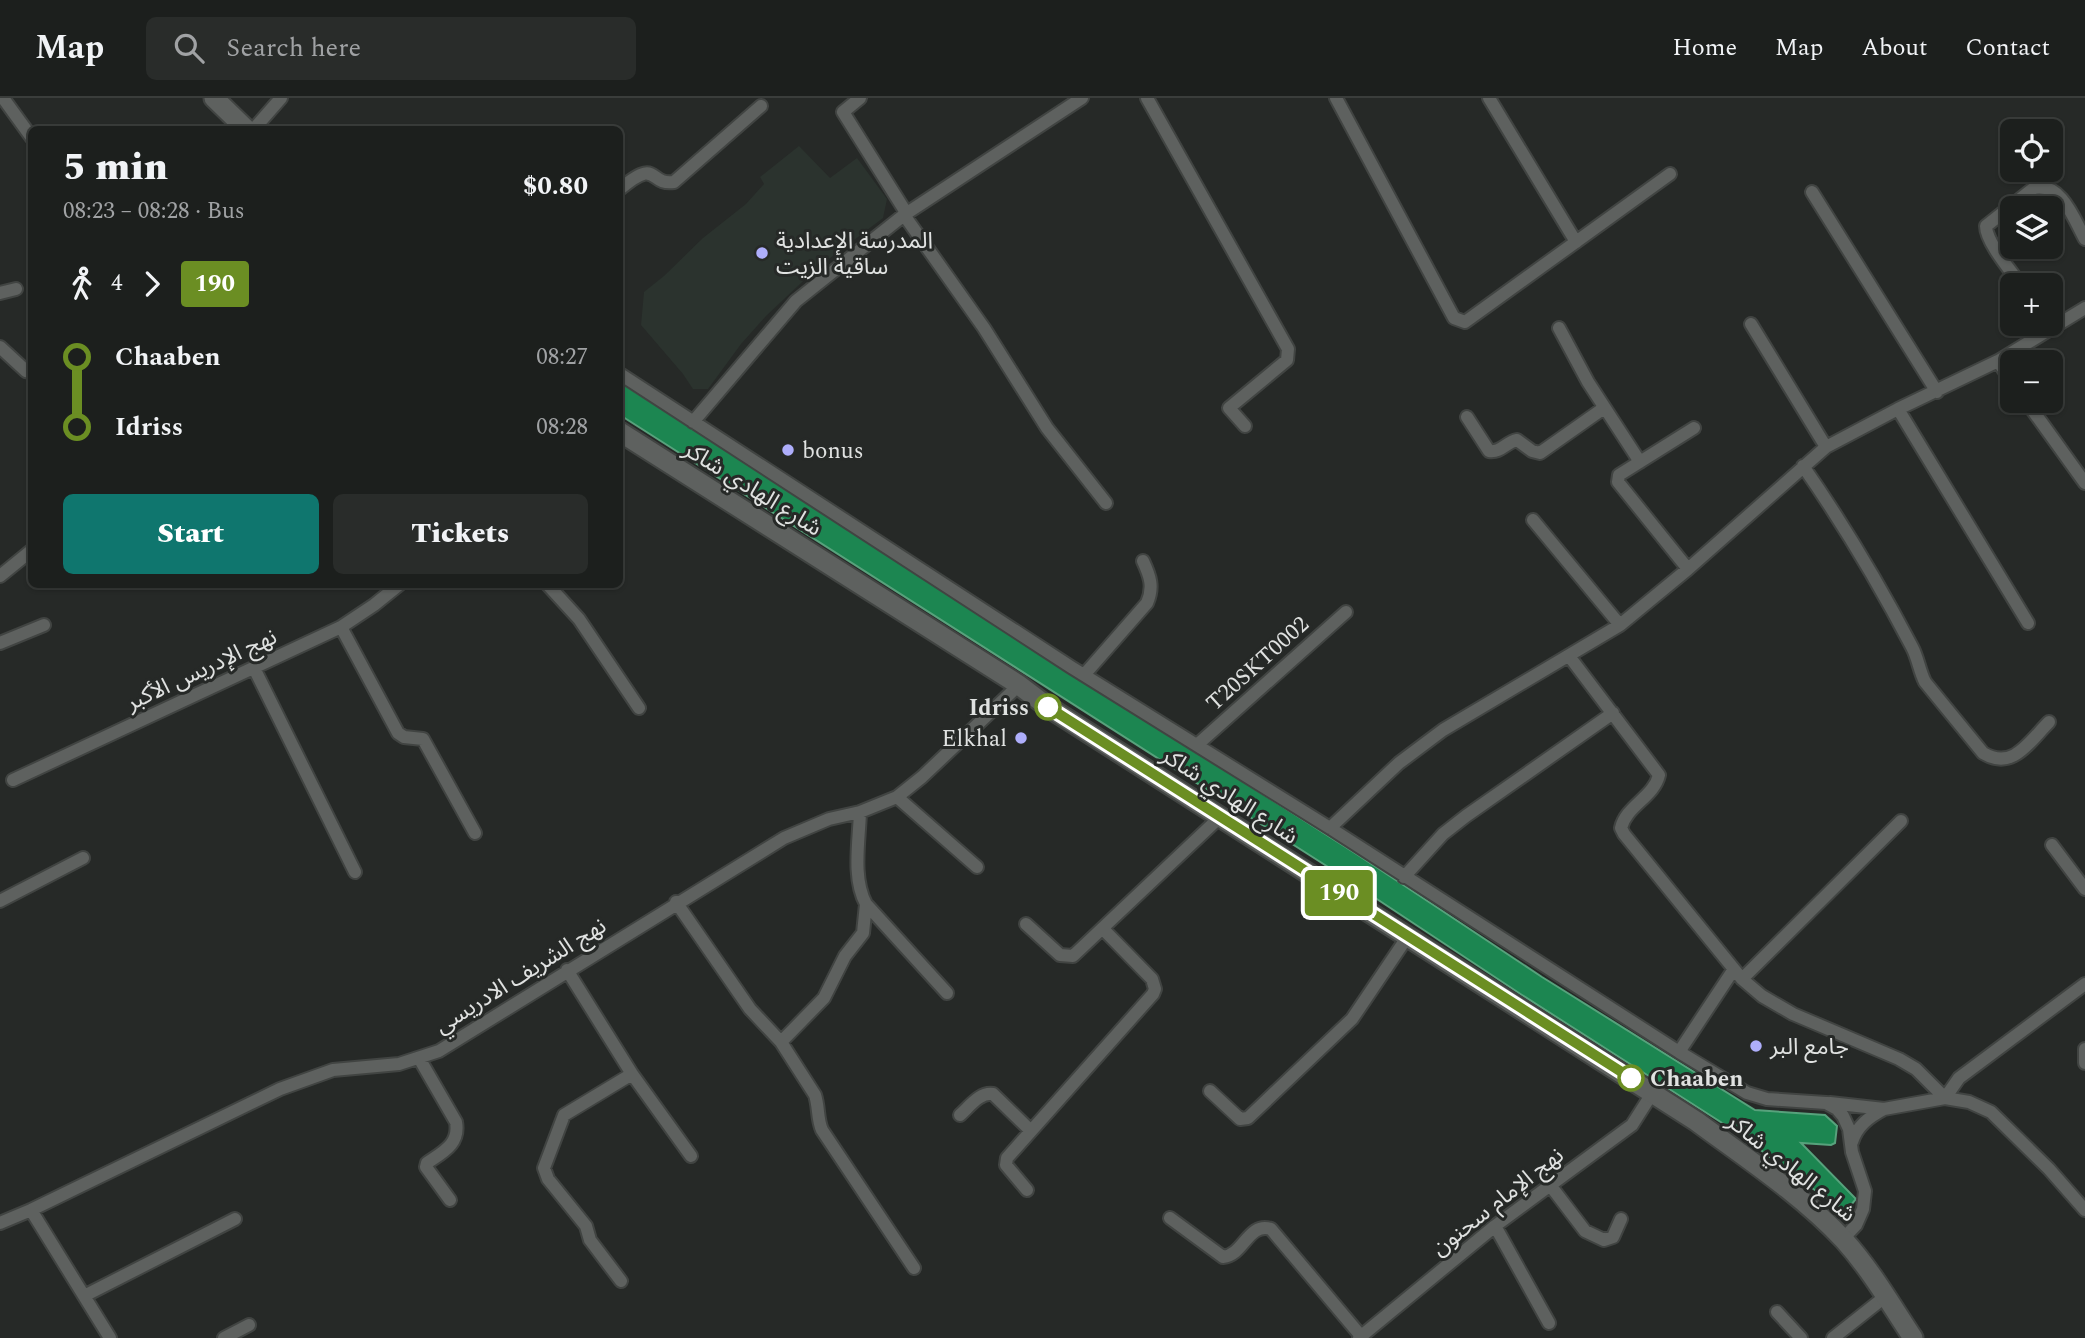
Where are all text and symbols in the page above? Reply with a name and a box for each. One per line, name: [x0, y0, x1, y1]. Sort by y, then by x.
search box: [146, 17, 636, 80]
text: Map: [35, 23, 104, 73]
text: Search here: [226, 28, 361, 68]
icon: search: [170, 29, 208, 67]
text: Home: [1672, 30, 1737, 66]
text: Map: [1775, 30, 1823, 66]
text: About: [1861, 30, 1927, 66]
text: Contact: [1965, 30, 2050, 66]
map controls: [2000, 119, 2063, 413]
button: locate: [2000, 119, 2063, 182]
text: 5 min: [63, 139, 168, 197]
text: $0.80: [523, 166, 588, 206]
text: 08:23 – 08:28 · Bus: [63, 194, 245, 229]
button: layers: [2000, 196, 2063, 259]
place label: المدرسة الإعدادية ساقية الزيت: [776, 224, 933, 285]
marker: المدرسة الإعدادية ساقية الزيت: [754, 245, 770, 261]
icon: walk: [63, 265, 101, 303]
icon: forward: [133, 265, 171, 303]
text: 4: [111, 266, 123, 301]
text: 190: [195, 266, 235, 302]
button: +: [2000, 273, 2063, 336]
text: Chaaben: [115, 337, 221, 377]
text: 08:27: [536, 340, 588, 375]
button: −: [2000, 350, 2063, 413]
text: Idriss: [115, 407, 183, 447]
text: 08:28: [536, 410, 588, 445]
street label: شارع الهادي شاكر: [675, 432, 828, 546]
place label: bonus: [802, 434, 864, 469]
marker: bonus: [780, 442, 796, 458]
button: Start: [63, 494, 319, 574]
button: Tickets: [333, 494, 588, 574]
street label: T20SKT0002: [1199, 608, 1317, 720]
street label: نهج الإدريس الأكبر: [119, 620, 283, 721]
place label: Idriss: [969, 691, 1029, 726]
marker: Idriss: [1035, 694, 1061, 720]
place label: Elkhal: [941, 722, 1007, 757]
marker: Elkhal: [1013, 730, 1029, 746]
street label: شارع الهادي شاكر: [1153, 738, 1305, 854]
line badge: 190: [1299, 870, 1379, 916]
text: 190: [1319, 875, 1359, 911]
street label: نهج الشريف الادريسي: [428, 909, 614, 1043]
place label: جامع البر: [1769, 1030, 1849, 1065]
marker: جامع البر: [1748, 1038, 1764, 1054]
place label: Chaaben: [1650, 1062, 1744, 1097]
marker: Chaaben: [1618, 1065, 1644, 1091]
street label: شارع الهادي شاكر: [1718, 1104, 1863, 1231]
street label: نهج الإمام سحنون: [1424, 1139, 1572, 1265]

